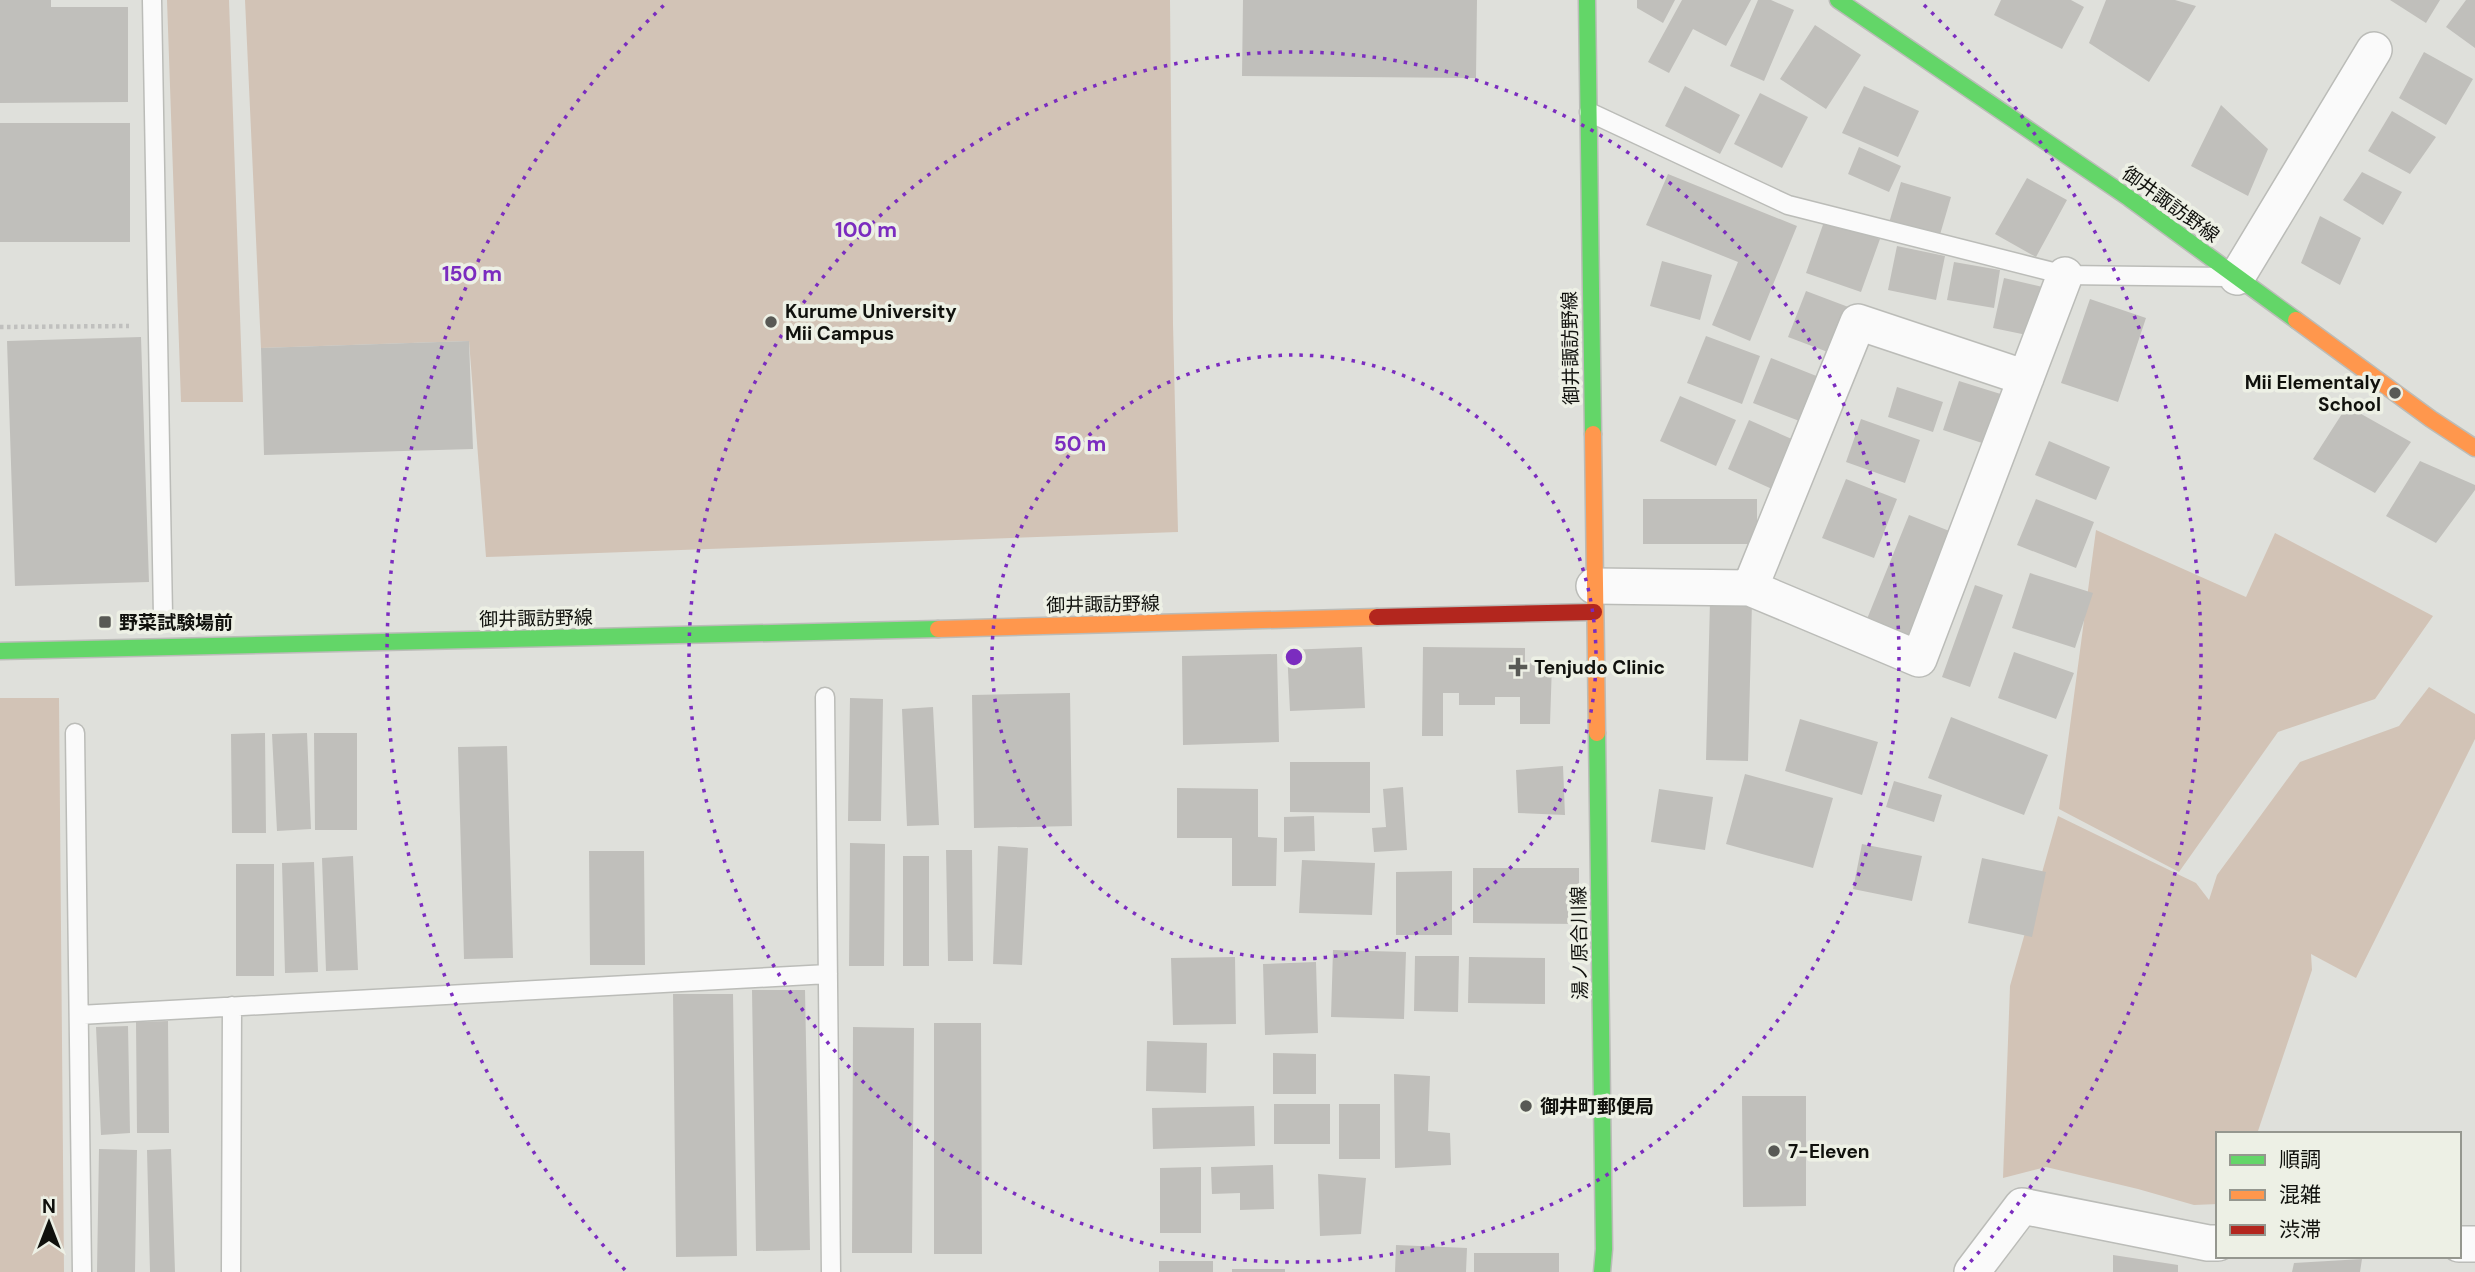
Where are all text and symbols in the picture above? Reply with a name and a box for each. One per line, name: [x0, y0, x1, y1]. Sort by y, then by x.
street label: 御井諏訪野線: [2117, 161, 2224, 248]
text: 100 m: [835, 216, 897, 244]
text: 150 m: [442, 260, 502, 288]
street label: 御井諏訪野線: [1557, 291, 1584, 405]
place label: Kurume University Mii Campus: [785, 299, 957, 346]
marker: Kurume University Mii Campus: [763, 314, 779, 330]
place label: Mii Elementaly School: [2245, 370, 2382, 417]
marker: Mii Elementaly School: [2387, 385, 2403, 401]
text: 50 m: [1054, 430, 1106, 458]
street label: 御井諏訪野線: [1046, 591, 1160, 618]
street label: 御井諏訪野線: [479, 605, 593, 632]
place label: 野菜試験場前: [119, 610, 233, 635]
marker: 野菜試験場前: [97, 614, 113, 630]
centre of rings: [1282, 645, 1306, 669]
place label: Tenjudo Clinic: [1534, 655, 1665, 680]
marker: Tenjudo Clinic: [1508, 657, 1528, 677]
street label: 湯ノ原合川線: [1566, 886, 1593, 1000]
place label: 御井町郵便局: [1540, 1094, 1654, 1119]
marker: 御井町郵便局: [1518, 1098, 1534, 1114]
legend: [2216, 1132, 2461, 1258]
place label: 7-Eleven: [1788, 1139, 1870, 1164]
marker: 7-Eleven: [1766, 1143, 1782, 1159]
text: 順調: [2279, 1146, 2321, 1174]
text: 混雑: [2279, 1181, 2321, 1209]
north arrow: [14, 1188, 84, 1258]
text: N: [42, 1194, 56, 1219]
text: 渋滞: [2279, 1216, 2321, 1244]

